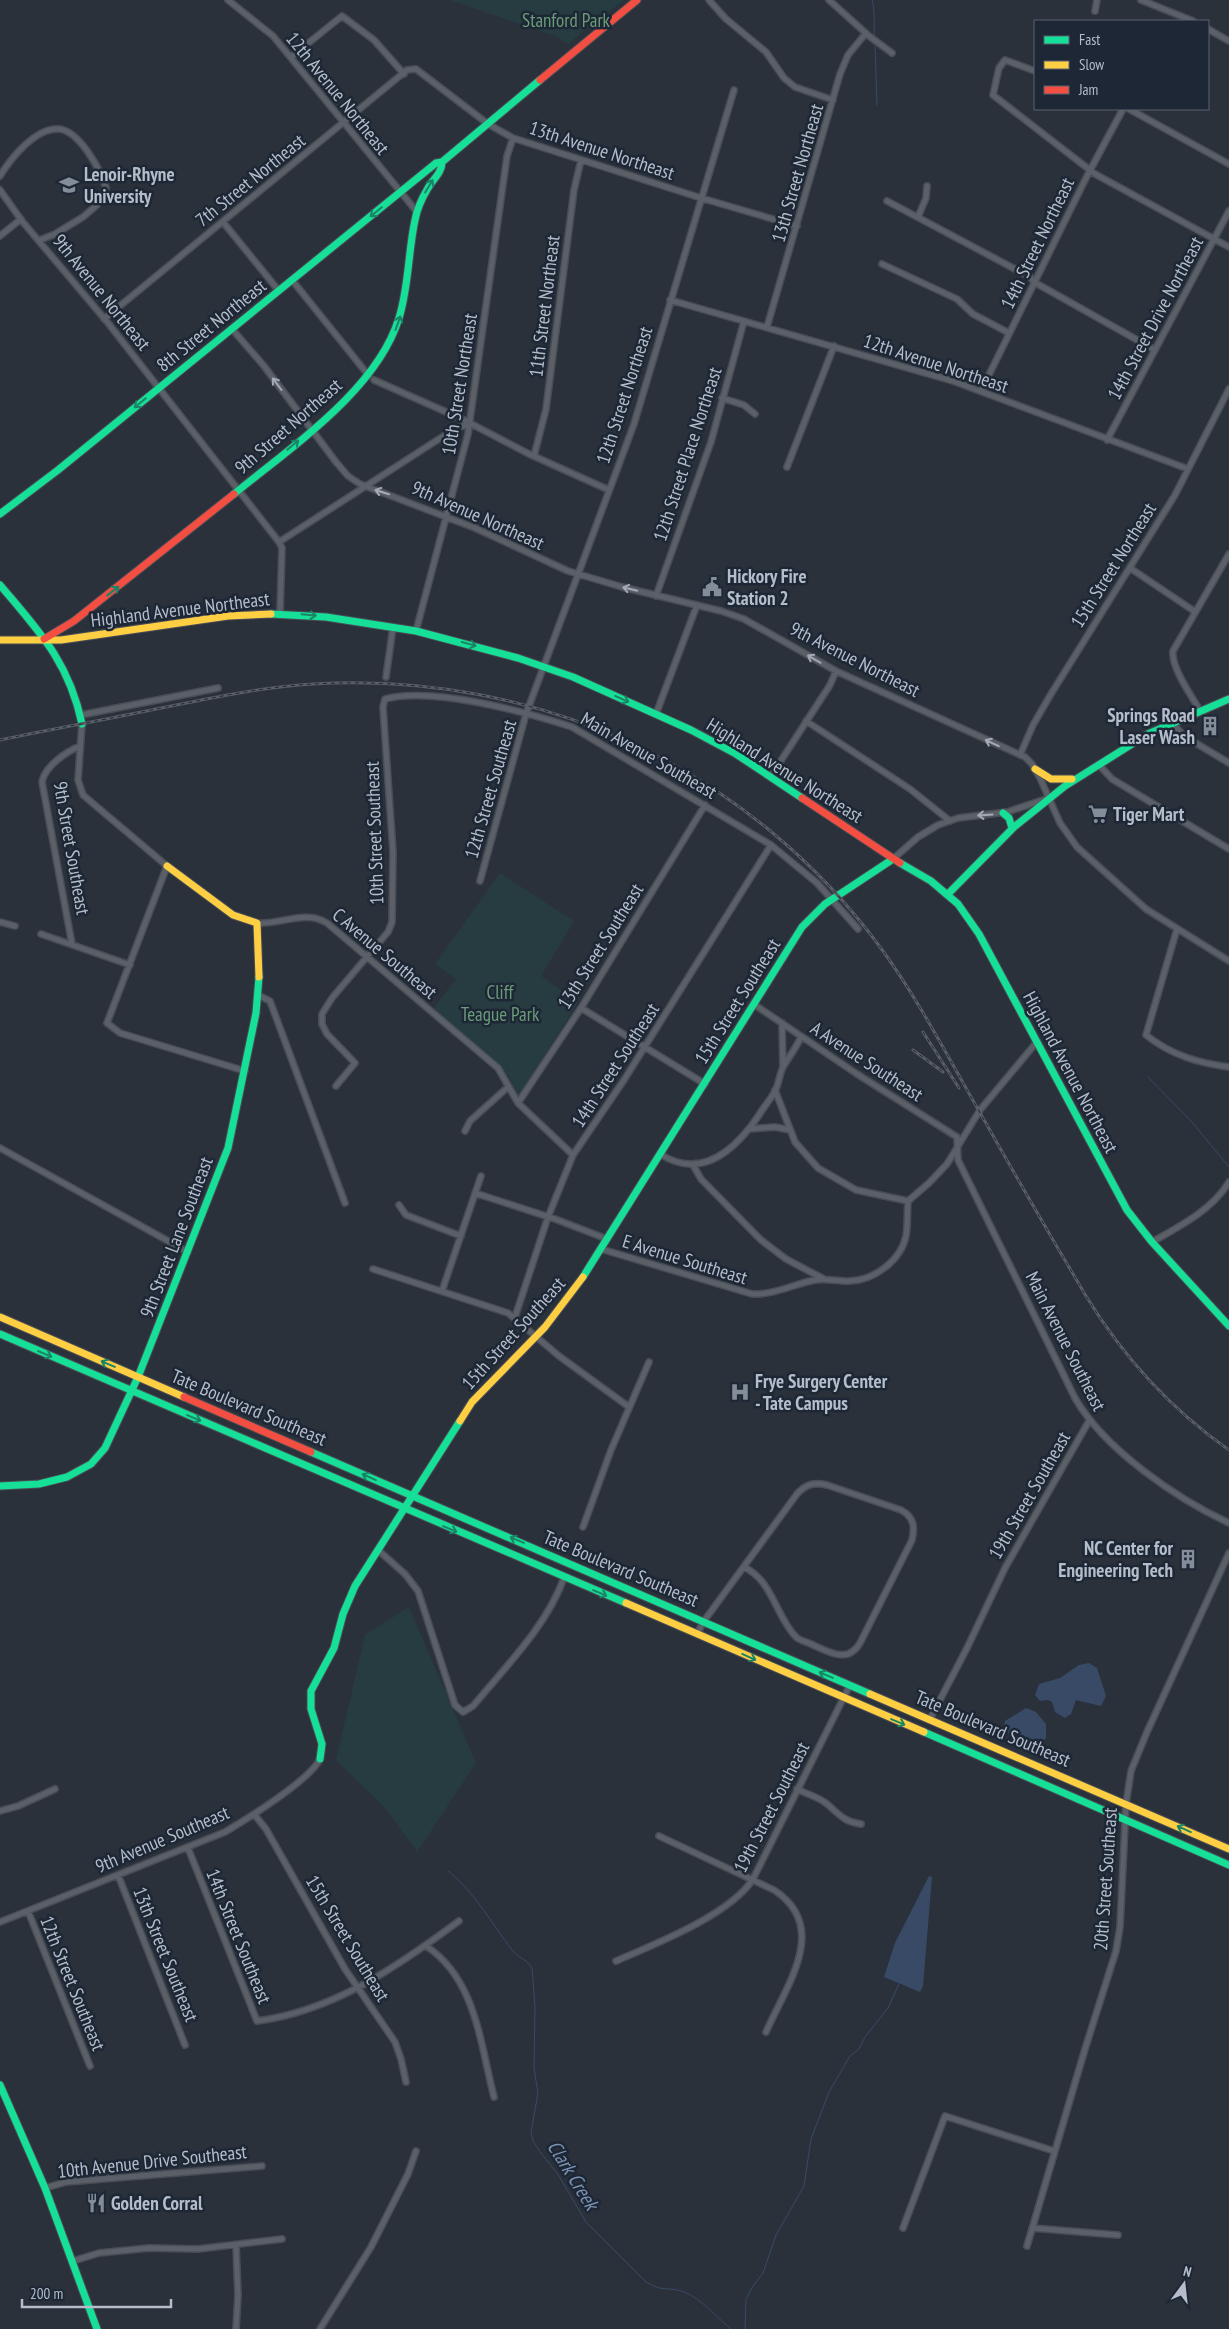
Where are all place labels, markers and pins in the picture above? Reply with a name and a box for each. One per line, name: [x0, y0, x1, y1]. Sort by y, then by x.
place label: Lenoir-Rhyne University: [84, 162, 175, 208]
school or university icon: Lenoir-Rhyne University: [58, 174, 80, 196]
place label: Hickory Fire Station 2: [727, 564, 807, 610]
public building icon: Hickory Fire Station 2: [701, 576, 723, 598]
place label: Springs Road Laser Wash: [1107, 703, 1195, 749]
building icon: Springs Road Laser Wash: [1199, 715, 1221, 737]
place label: Tiger Mart: [1113, 802, 1185, 826]
supermarket icon: Tiger Mart: [1087, 803, 1109, 825]
place label: Frye Surgery Center - Tate Campus: [755, 1369, 888, 1415]
hospital icon: Frye Surgery Center - Tate Campus: [729, 1381, 751, 1403]
place label: NC Center for Engineering Tech: [1058, 1536, 1173, 1582]
building icon: NC Center for Engineering Tech: [1177, 1548, 1199, 1570]
place label: Golden Corral: [111, 2191, 203, 2215]
restaurant icon: Golden Corral: [85, 2192, 107, 2214]

